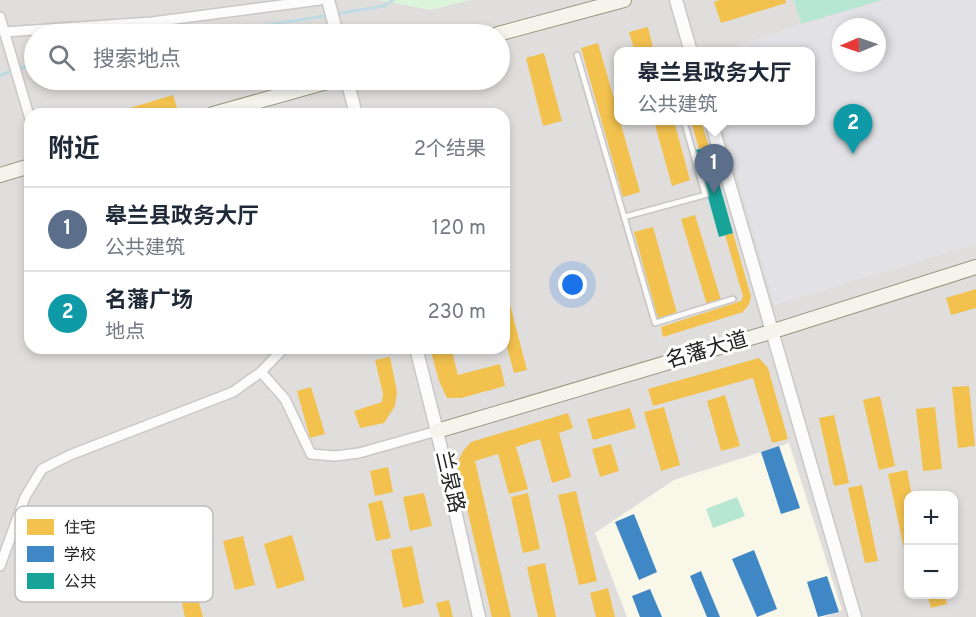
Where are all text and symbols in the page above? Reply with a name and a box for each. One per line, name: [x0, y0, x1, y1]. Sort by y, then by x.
north arrow: [832, 18, 886, 72]
search box: [24, 24, 510, 90]
icon: search: [45, 41, 78, 74]
text: 搜索地点: [93, 47, 181, 74]
popup: [614, 47, 815, 125]
text: 皋兰县政务大厅: [637, 61, 792, 88]
text: 公共建筑: [637, 93, 717, 119]
pin: 2: [834, 104, 872, 154]
text: 附近: [48, 134, 100, 167]
text: 2个结果: [414, 137, 486, 163]
pin: 1: [694, 144, 734, 194]
text: 皋兰县政务大厅: [105, 204, 259, 231]
text: 1: [64, 216, 72, 242]
text: 120 m: [432, 216, 486, 242]
text: 公共建筑: [105, 236, 185, 262]
your location: [558, 270, 587, 299]
text: 名藩广场: [105, 288, 193, 315]
text: 2: [61, 300, 74, 326]
text: 230 m: [427, 300, 486, 326]
text: 地点: [105, 320, 145, 346]
street label: 名藩大道: [663, 326, 751, 376]
street label: 兰泉路: [429, 448, 469, 516]
map controls: [904, 491, 958, 599]
button: +: [904, 491, 958, 545]
legend: [15, 506, 213, 602]
text: 住宅: [64, 519, 96, 539]
button: −: [904, 545, 958, 599]
text: 学校: [64, 546, 96, 566]
text: 公共: [64, 573, 96, 593]

